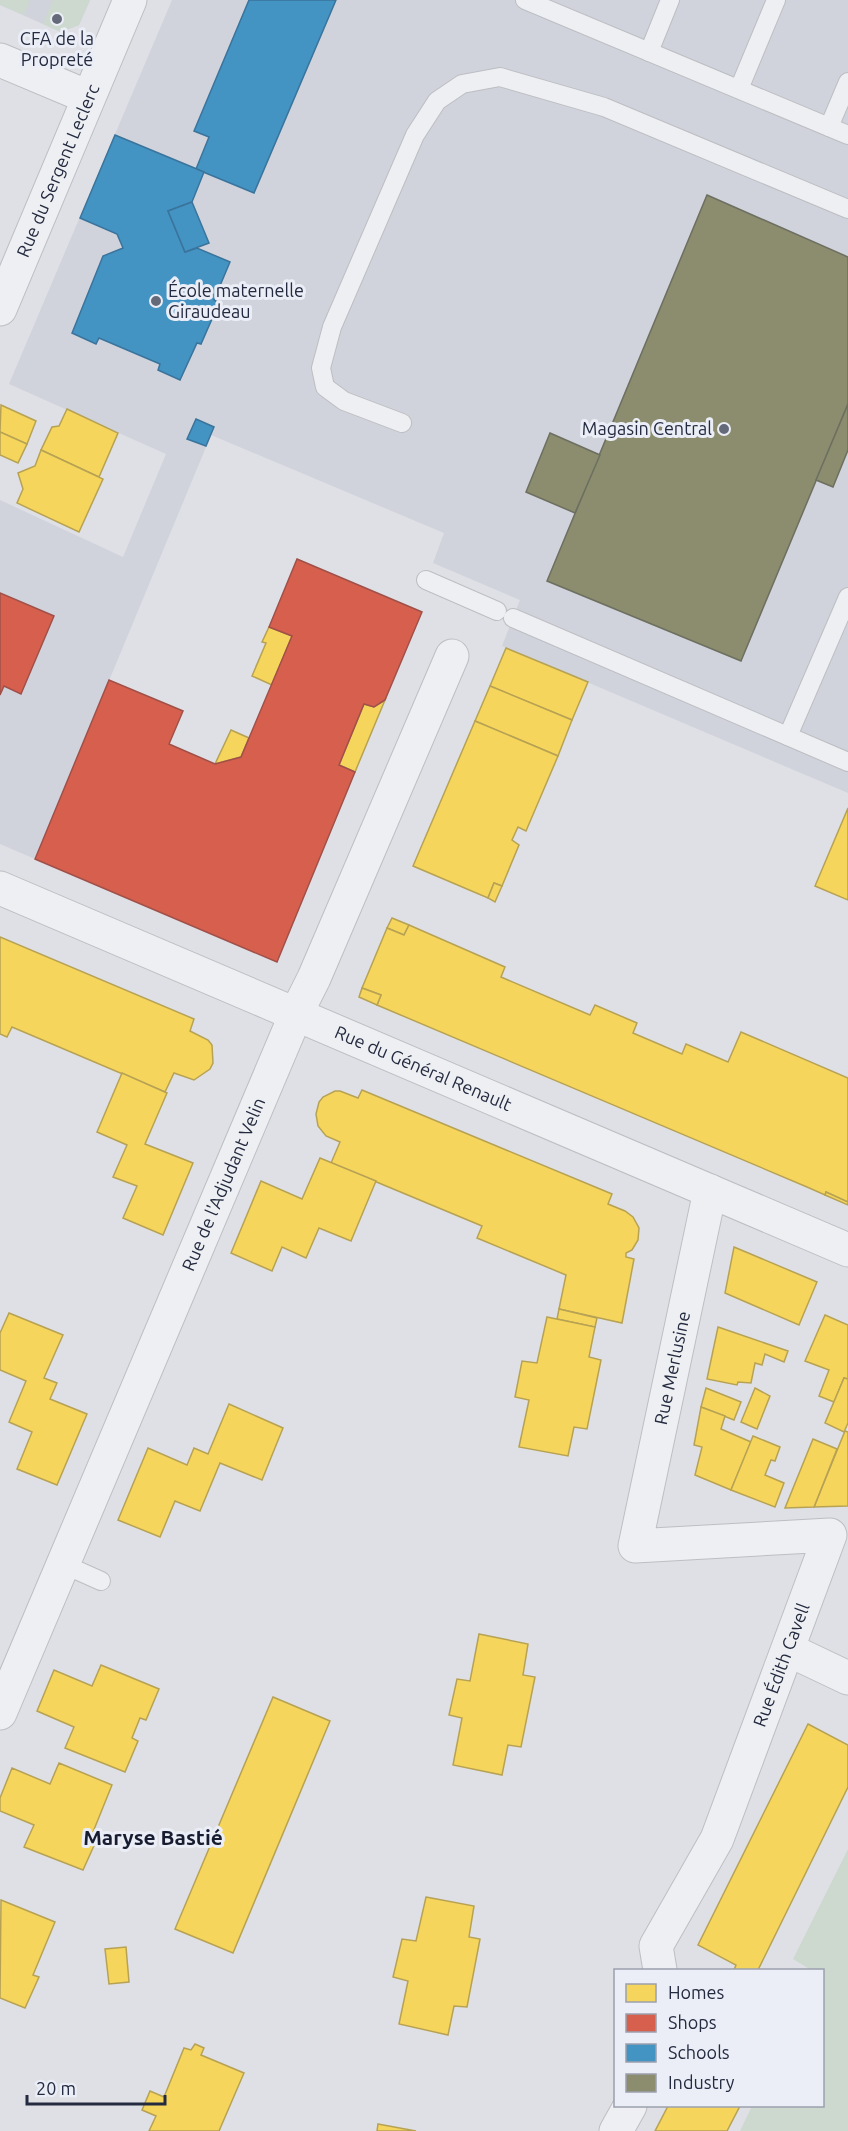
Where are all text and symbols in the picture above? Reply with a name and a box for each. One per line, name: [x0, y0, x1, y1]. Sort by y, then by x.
marker: CFA de la Propreté: [50, 12, 64, 26]
place label: CFA de la Propreté: [20, 28, 94, 69]
street label: Rue du Sergent Leclerc: [12, 81, 102, 260]
place label: École maternelle Giraudeau: [168, 279, 304, 321]
marker: École maternelle Giraudeau: [149, 294, 163, 308]
place label: Magasin Central: [582, 418, 712, 438]
marker: Magasin Central: [717, 422, 731, 436]
street label: Rue du Général Renault: [332, 1021, 515, 1114]
street label: Rue de l'Adjudant Velin: [177, 1094, 268, 1274]
street label: Rue Merlusine: [650, 1309, 693, 1426]
street label: Rue Édith Cavell: [749, 1600, 813, 1729]
district label: Maryse Bastié: [83, 1825, 223, 1849]
legend: [614, 1969, 824, 2107]
text: Homes: [668, 1982, 725, 2002]
text: Shops: [668, 2012, 717, 2032]
text: Schools: [668, 2042, 730, 2062]
scale bar: [27, 2068, 165, 2106]
text: Industry: [668, 2072, 735, 2092]
text: 20 m: [36, 2078, 76, 2098]

